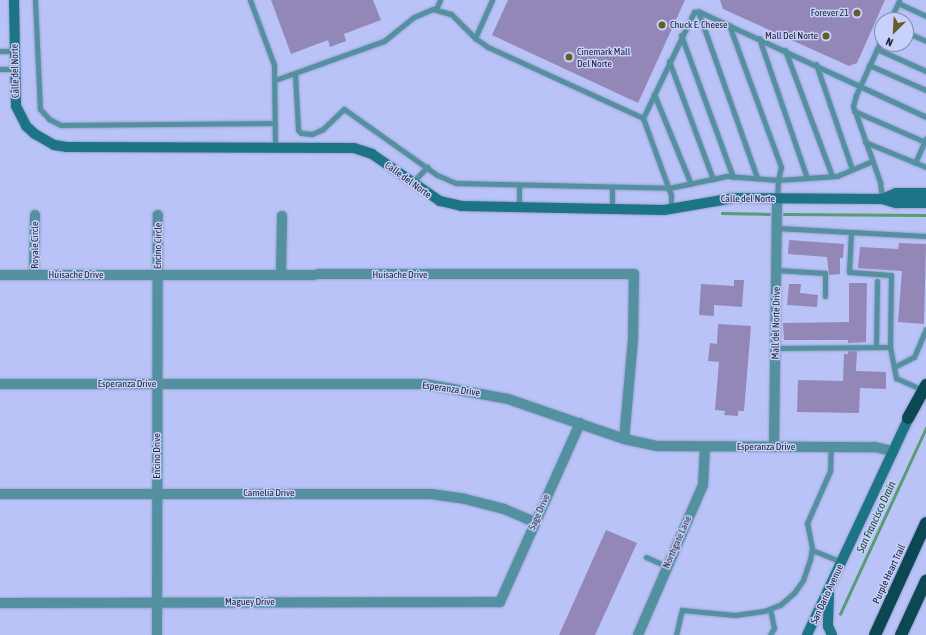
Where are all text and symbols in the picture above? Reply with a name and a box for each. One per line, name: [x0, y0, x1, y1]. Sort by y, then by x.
place label: Forever 21: [811, 7, 849, 19]
marker: Forever 21: [852, 8, 862, 18]
north arrow: [874, 12, 914, 52]
place label: Chuck E. Cheese: [670, 19, 728, 31]
marker: Chuck E. Cheese: [657, 20, 667, 30]
place label: Mall Del Norte: [765, 30, 818, 42]
marker: Mall Del Norte: [821, 31, 831, 41]
text: N: [884, 35, 895, 49]
street label: Calle del Norte: [9, 44, 21, 98]
place label: Cinemark Mall Del Norte: [577, 45, 630, 68]
marker: Cinemark Mall Del Norte: [564, 52, 574, 62]
street label: Calle del Norte: [382, 159, 434, 201]
street label: Calle del Norte: [721, 193, 775, 205]
street label: Royale Circle: [29, 221, 41, 269]
street label: Encino Circle: [152, 223, 164, 269]
street label: Huisache Drive: [49, 269, 103, 281]
street label: Huisache Drive: [373, 269, 427, 281]
street label: Mall del Norte Drive: [769, 286, 783, 360]
street label: Esperanza Drive: [98, 378, 156, 390]
street label: Esperanza Drive: [421, 379, 481, 399]
street label: Encino Drive: [151, 433, 163, 479]
street label: Esperanza Drive: [737, 441, 795, 453]
water label: San Francisco Drain: [854, 479, 898, 555]
street label: Camelia Drive: [243, 487, 295, 499]
street label: Sage Drive: [526, 492, 552, 532]
street label: Northgate Lane: [660, 514, 694, 570]
street label: Purple Heart Trail: [870, 542, 908, 606]
street label: San Dario Avenue: [808, 562, 846, 626]
street label: Maguey Drive: [225, 596, 275, 608]

